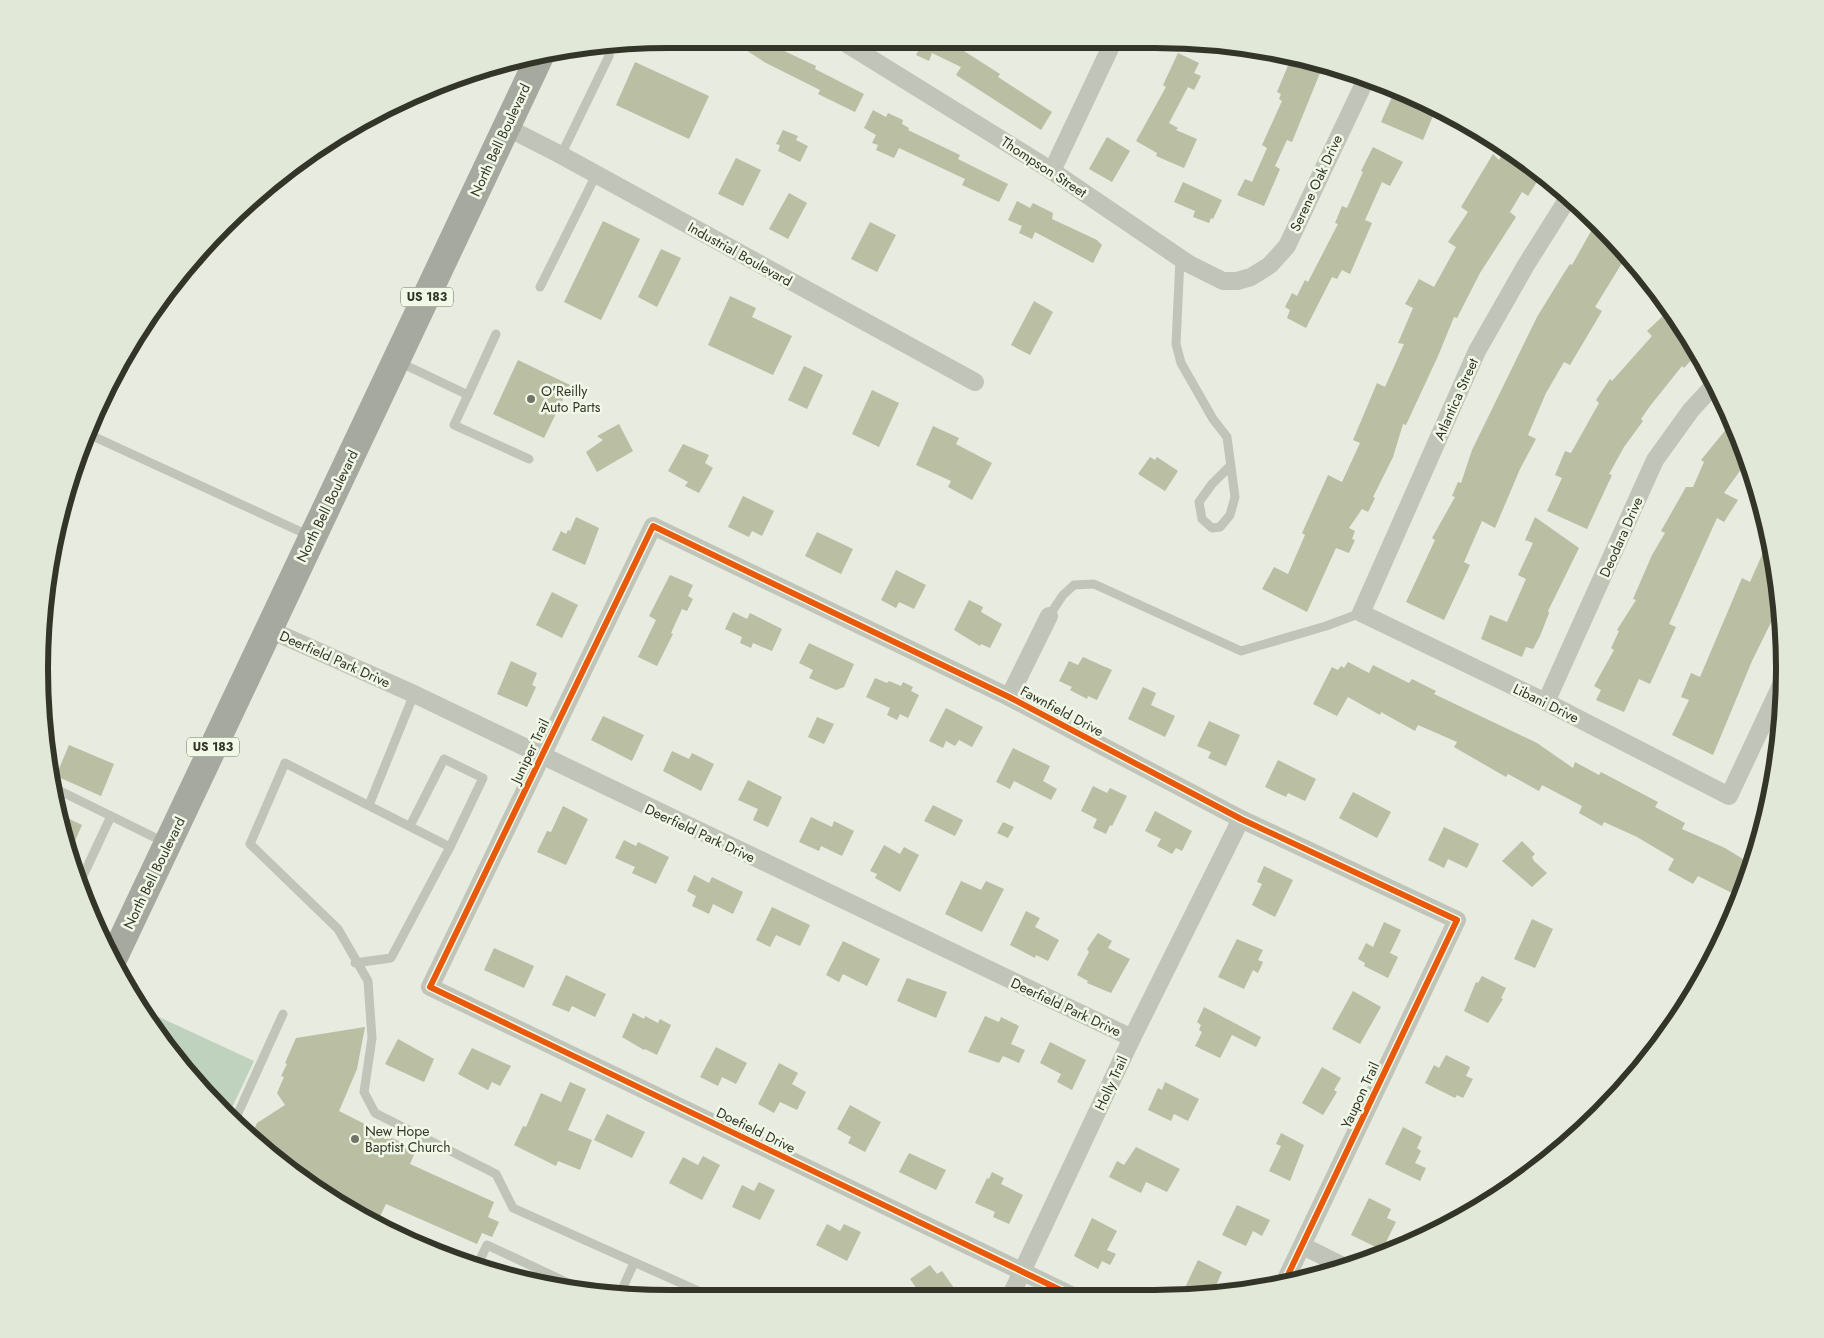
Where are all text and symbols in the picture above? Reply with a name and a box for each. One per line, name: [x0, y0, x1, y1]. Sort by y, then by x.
street label: North Bell Boulevard: [465, 80, 535, 200]
street label: Serene Oak Drive: [1285, 131, 1347, 235]
street label: Thompson Street: [997, 132, 1091, 203]
street label: Industrial Boulevard: [684, 217, 796, 291]
road number: US 183: [401, 288, 453, 306]
street label: Atlantica Street: [1429, 354, 1483, 443]
place label: O'Reilly Auto Parts: [541, 381, 601, 417]
marker: O'Reilly Auto Parts: [525, 393, 537, 405]
street label: North Bell Boulevard: [291, 447, 363, 565]
street label: Deodara Drive: [1594, 494, 1648, 580]
street label: Deerfield Park Drive: [276, 626, 394, 692]
street label: Libani Drive: [1510, 678, 1582, 728]
street label: Fawnfield Drive: [1017, 681, 1107, 741]
street label: Juniper Trail: [505, 715, 554, 788]
road number: US 183: [187, 738, 239, 756]
street label: Deerfield Park Drive: [642, 799, 758, 867]
street label: North Bell Boulevard: [118, 814, 190, 932]
street label: Deerfield Park Drive: [1008, 973, 1124, 1041]
street label: Holly Trail: [1090, 1052, 1132, 1114]
street label: Yaupon Trail: [1336, 1058, 1384, 1132]
street label: Doefield Drive: [713, 1102, 799, 1158]
place label: New Hope Baptist Church: [365, 1121, 451, 1157]
marker: New Hope Baptist Church: [349, 1133, 361, 1145]

